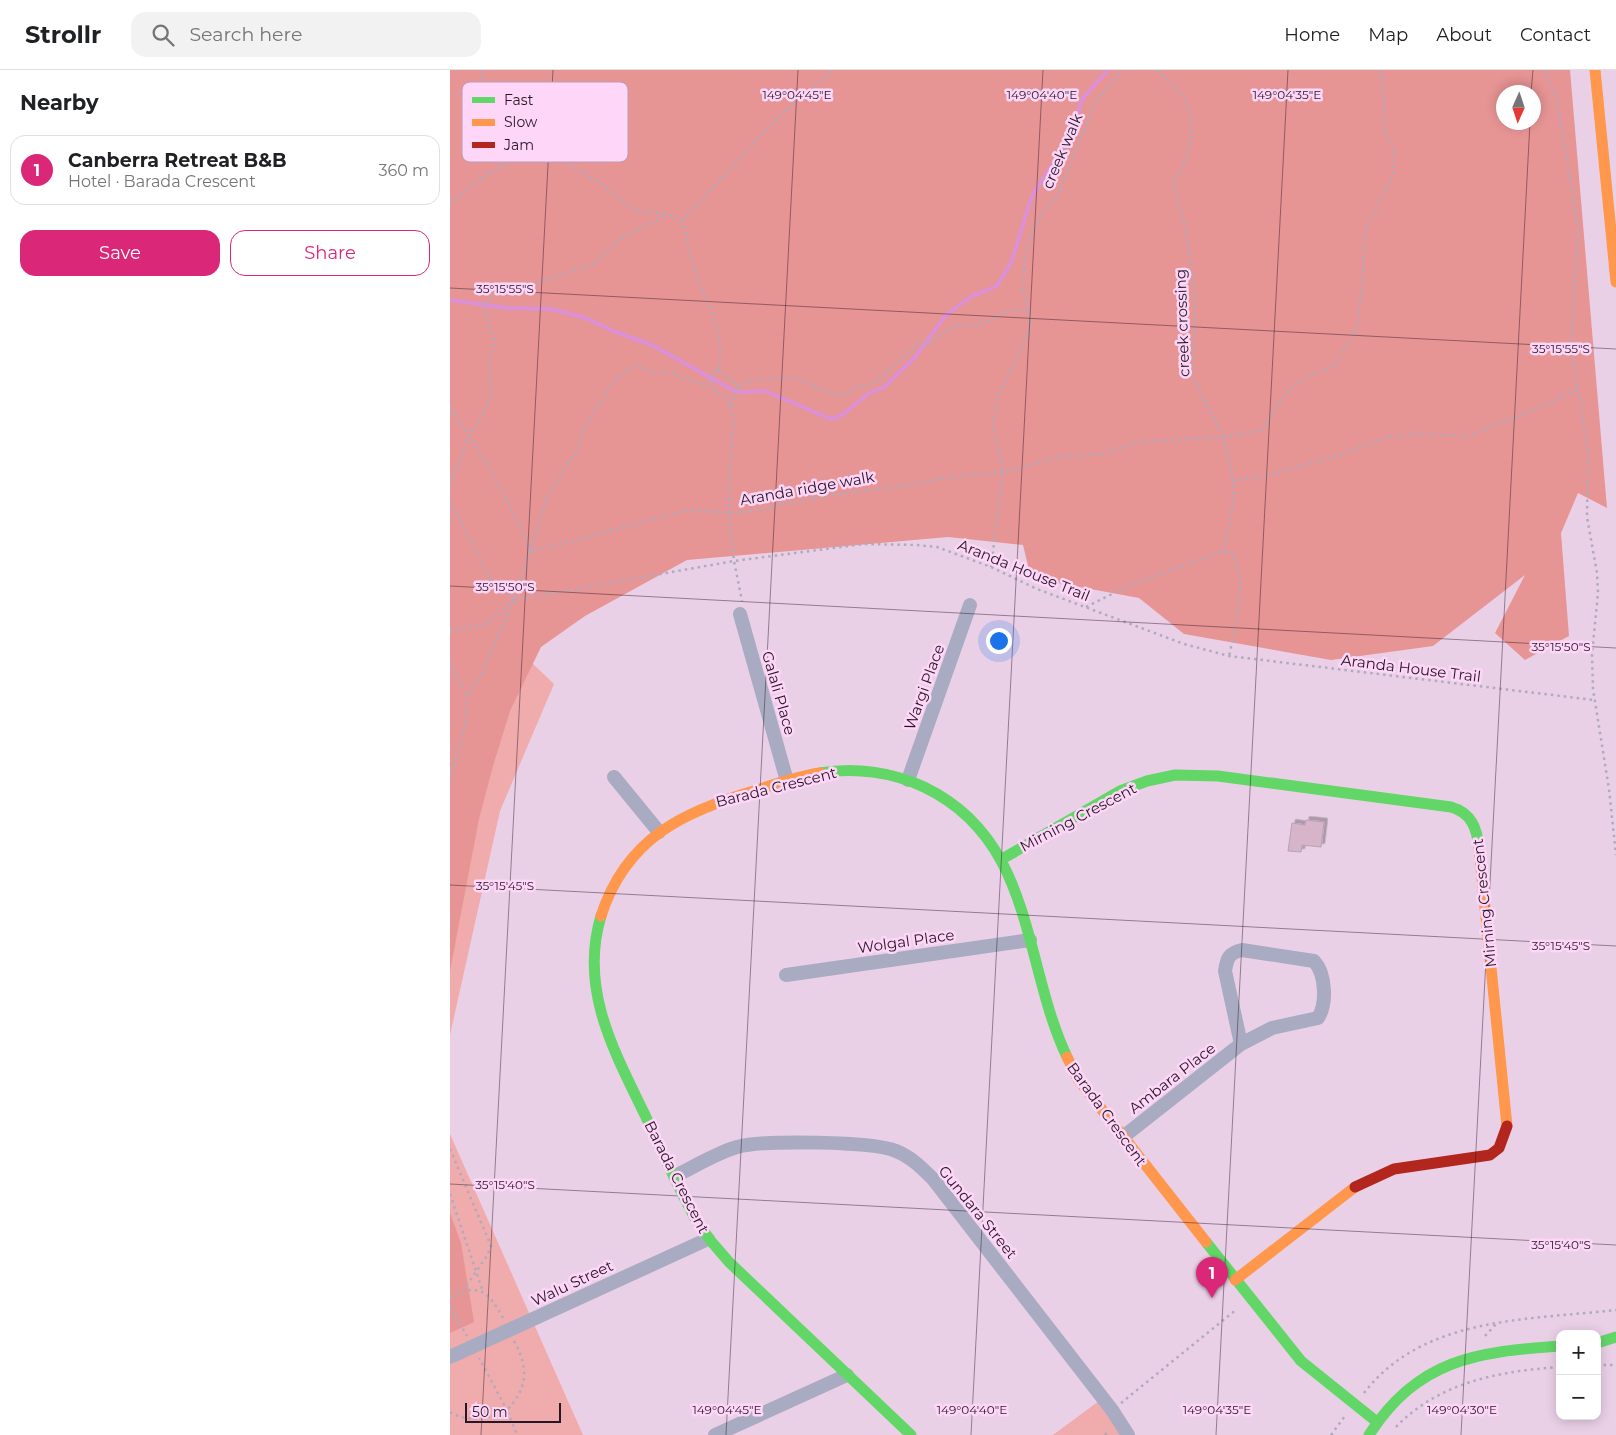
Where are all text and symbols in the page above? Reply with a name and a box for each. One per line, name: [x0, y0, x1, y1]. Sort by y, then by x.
search box: [131, 12, 481, 57]
text: Strollr: [25, 20, 101, 49]
icon: search: [149, 21, 177, 49]
text: Search here: [189, 23, 302, 46]
text: Home: [1284, 24, 1340, 46]
text: Map: [1368, 24, 1408, 46]
text: About: [1436, 24, 1492, 46]
text: Contact: [1520, 24, 1591, 46]
legend: [462, 82, 628, 162]
north arrow: [1496, 85, 1541, 130]
text: 149°04'45"E: [762, 87, 832, 102]
text: 149°04'40"E: [1007, 87, 1077, 102]
text: 149°04'35"E: [1253, 87, 1321, 102]
text: Nearby: [20, 90, 99, 115]
text: Fast: [504, 91, 534, 109]
street label: creek walk: [1038, 110, 1086, 192]
text: Slow: [504, 113, 538, 131]
text: Jam: [503, 136, 534, 154]
text: Canberra Retreat B&B: [68, 149, 287, 172]
text: 1: [34, 161, 40, 180]
text: 360 m: [378, 161, 429, 180]
text: Hotel · Barada Crescent: [68, 172, 256, 191]
button: Save: [20, 230, 220, 276]
button: Share: [230, 230, 430, 276]
street label: creek crossing: [1171, 269, 1193, 377]
text: 35°15'55"S: [476, 281, 534, 296]
text: 35°15'55"S: [1532, 341, 1590, 356]
street label: Aranda ridge walk: [738, 467, 876, 509]
street label: Aranda House Trail: [955, 535, 1093, 605]
text: 35°15'50"S: [475, 579, 535, 594]
your location: [986, 628, 1012, 654]
text: 35°15'50"S: [1531, 639, 1591, 654]
street label: Wargi Place: [900, 642, 948, 732]
street label: Galali Place: [758, 649, 800, 737]
street label: Aranda House Trail: [1340, 650, 1482, 686]
street label: Barada Crescent: [714, 763, 838, 811]
street label: Mirning Crescent: [1016, 778, 1140, 856]
street label: Mirning Crescent: [1468, 838, 1500, 968]
text: 35°15'45"S: [476, 878, 534, 893]
street label: Wolgal Place: [856, 925, 956, 957]
text: 35°15'45"S: [1532, 938, 1590, 953]
street label: Ambara Place: [1125, 1038, 1219, 1118]
street label: Barada Crescent: [1063, 1058, 1151, 1170]
street label: Barada Crescent: [640, 1118, 714, 1236]
street label: Gundara Street: [935, 1162, 1021, 1262]
text: 35°15'40"S: [475, 1177, 535, 1192]
text: 35°15'40"S: [1531, 1237, 1591, 1252]
street label: Walu Street: [528, 1256, 616, 1310]
pin: 1: [1196, 1257, 1228, 1298]
map controls: [1556, 1330, 1601, 1420]
button: +: [1556, 1330, 1601, 1375]
button: −: [1556, 1375, 1601, 1420]
scale bar: [465, 1400, 561, 1423]
text: 149°04'45"E: [692, 1402, 762, 1417]
text: 149°04'40"E: [937, 1402, 1007, 1417]
text: 149°04'35"E: [1183, 1402, 1251, 1417]
text: 149°04'30"E: [1427, 1402, 1497, 1417]
text: 50 m: [472, 1403, 508, 1421]

